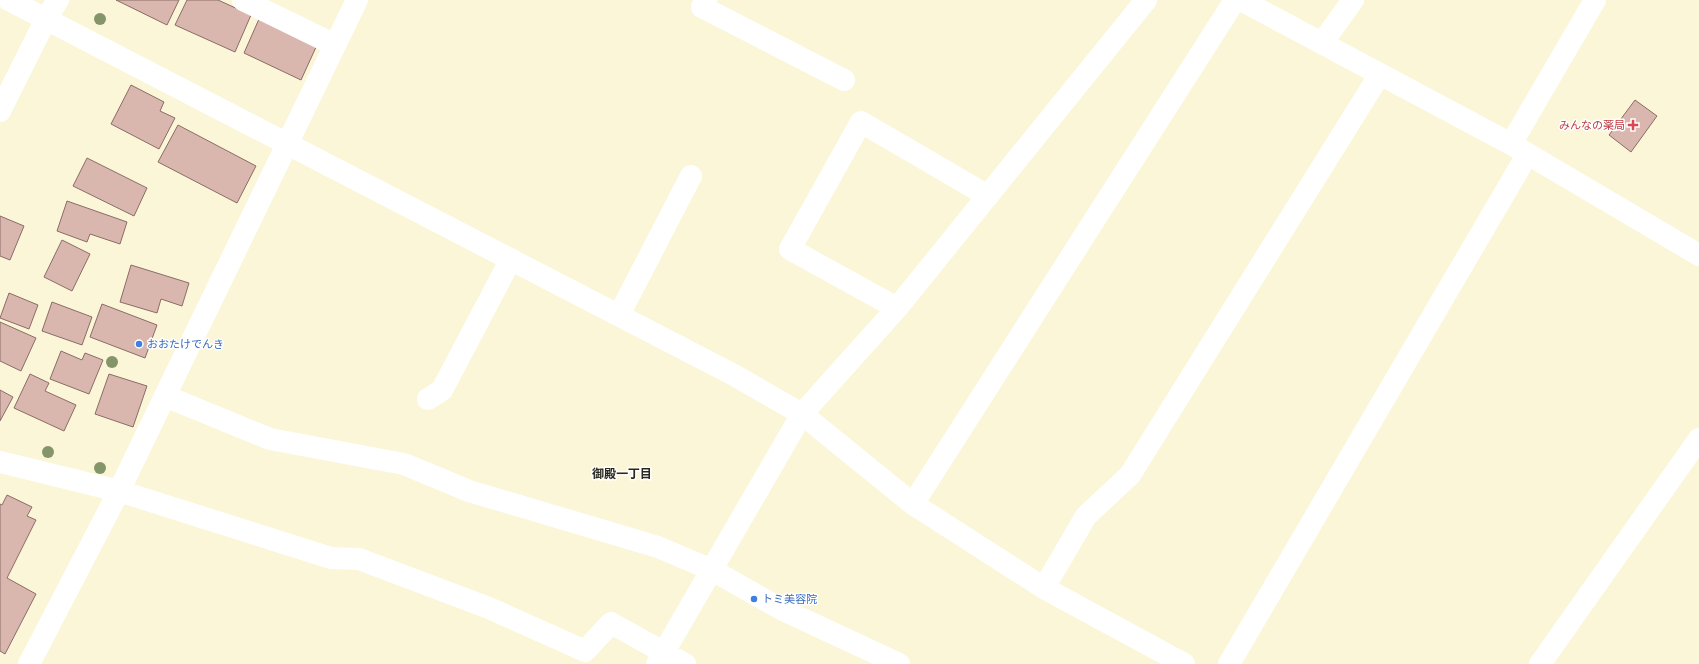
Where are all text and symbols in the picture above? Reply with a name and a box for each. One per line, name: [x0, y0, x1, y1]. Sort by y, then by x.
place label: みんなの薬局: [1559, 118, 1625, 132]
marker: みんなの薬局: [1628, 120, 1638, 130]
place label: おおたけでんき: [147, 337, 224, 351]
marker: おおたけでんき: [134, 339, 144, 349]
district label: 御殿一丁目: [592, 466, 652, 481]
place label: トミ美容院: [762, 592, 817, 606]
marker: トミ美容院: [749, 594, 759, 604]

